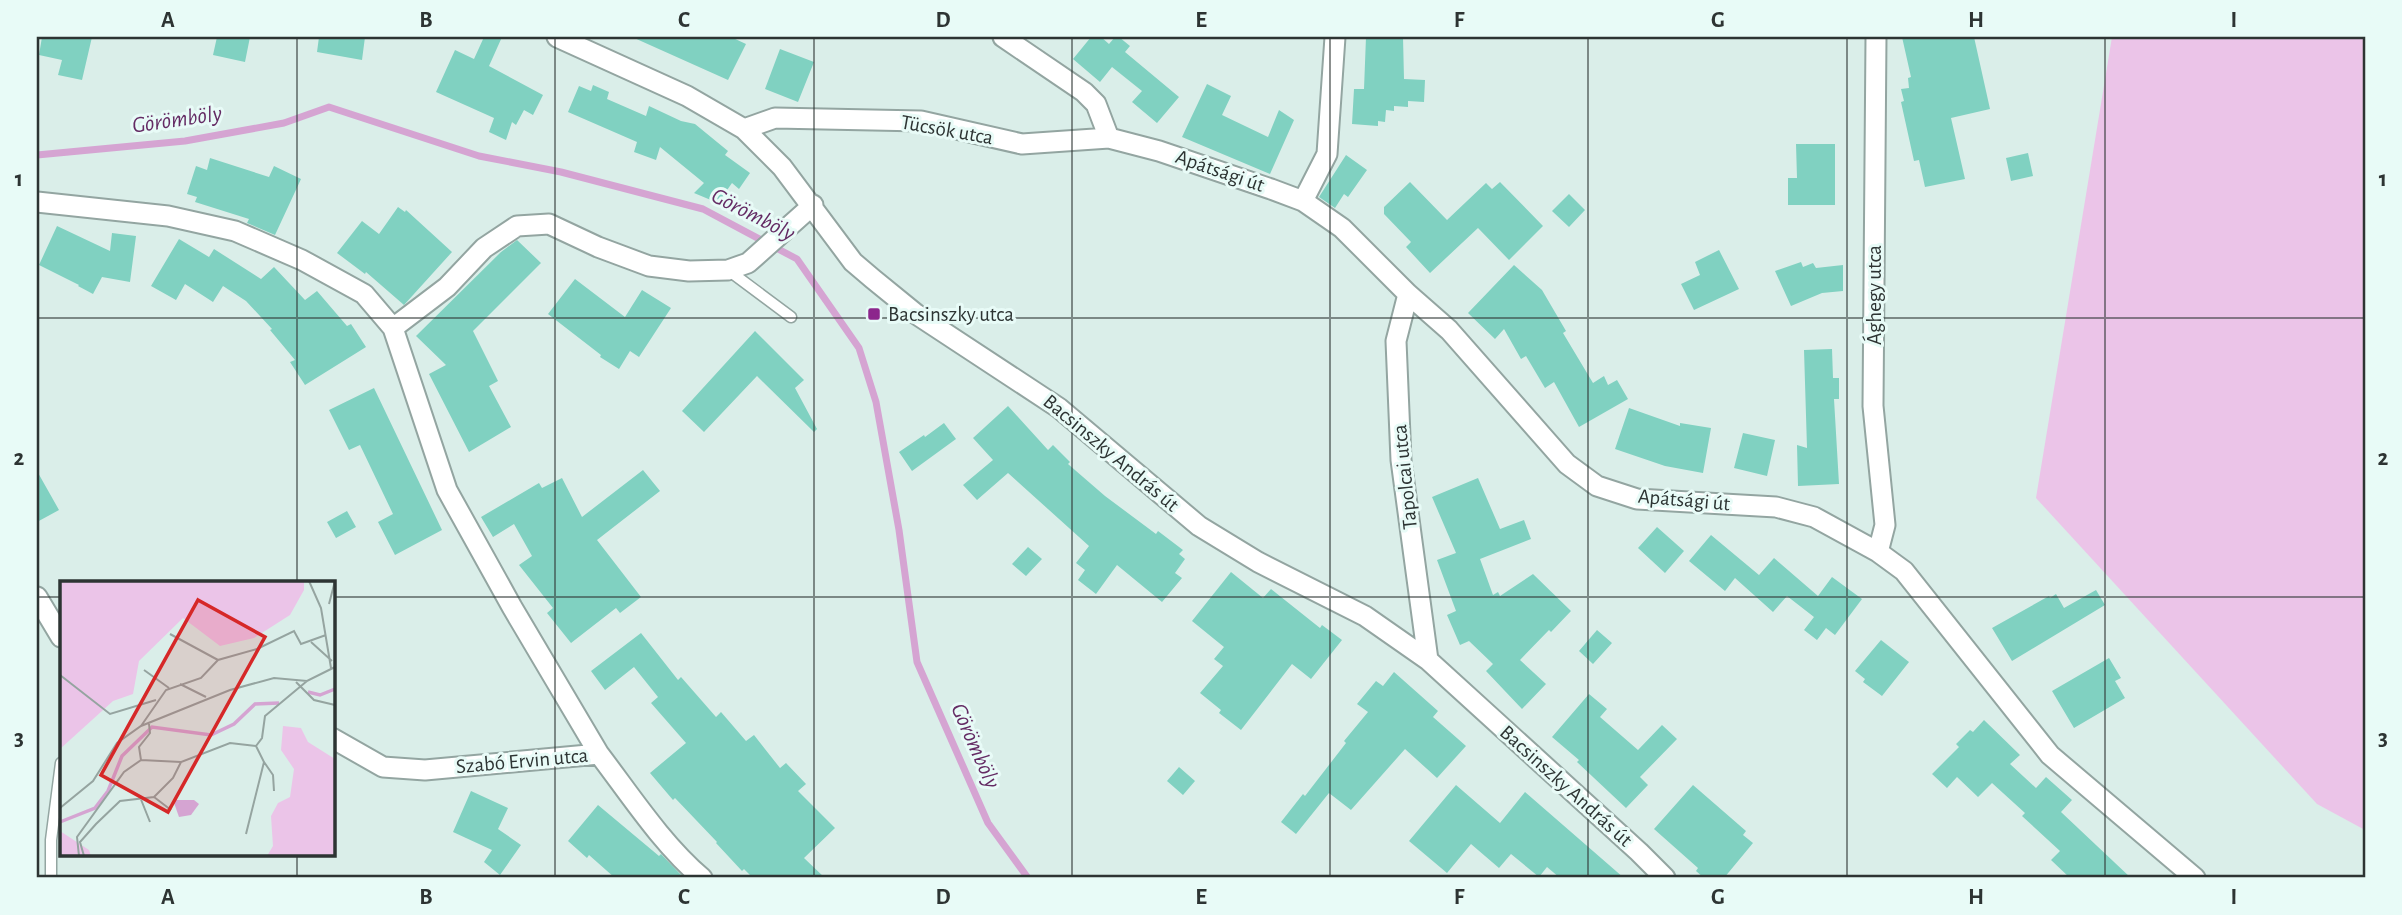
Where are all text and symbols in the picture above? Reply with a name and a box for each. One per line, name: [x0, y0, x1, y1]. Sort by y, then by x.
text: A: [161, 9, 175, 32]
text: B: [419, 9, 433, 32]
text: C: [678, 9, 690, 32]
text: D: [935, 9, 951, 32]
text: E: [1195, 9, 1207, 32]
text: F: [1454, 9, 1465, 32]
text: G: [1711, 9, 1725, 32]
text: H: [1968, 9, 1984, 32]
text: I: [2231, 9, 2237, 32]
water label: Görömböly: [131, 102, 224, 138]
street label: Tücsök utca: [899, 112, 995, 148]
street label: Apátsági út: [1173, 146, 1267, 196]
text: 1: [15, 168, 23, 191]
text: 1: [2379, 168, 2387, 191]
water label: Görömböly: [708, 184, 799, 246]
street label: Ághegy utca: [1862, 245, 1885, 345]
place label: Bacsinszky utca: [888, 304, 1014, 325]
marker: Bacsinszky utca: [866, 306, 882, 322]
street label: Bacsinszky András út: [1039, 390, 1183, 516]
street label: Tapolcai utca: [1389, 423, 1421, 531]
text: 2: [14, 447, 25, 470]
text: 2: [2378, 447, 2389, 470]
street label: Apátsági út: [1637, 486, 1731, 515]
inset map: [60, 581, 334, 856]
water label: Görömböly: [946, 700, 1004, 792]
street label: Bacsinszky András út: [1496, 721, 1636, 851]
text: 3: [14, 727, 24, 750]
text: 3: [2378, 727, 2388, 750]
street label: Szabó Ervin utca: [455, 745, 589, 777]
text: A: [161, 886, 175, 909]
text: B: [419, 886, 433, 909]
text: C: [678, 886, 690, 909]
text: D: [935, 886, 951, 909]
text: E: [1195, 886, 1207, 909]
text: F: [1454, 886, 1465, 909]
text: G: [1711, 886, 1725, 909]
text: H: [1968, 886, 1984, 909]
text: I: [2231, 886, 2237, 909]

